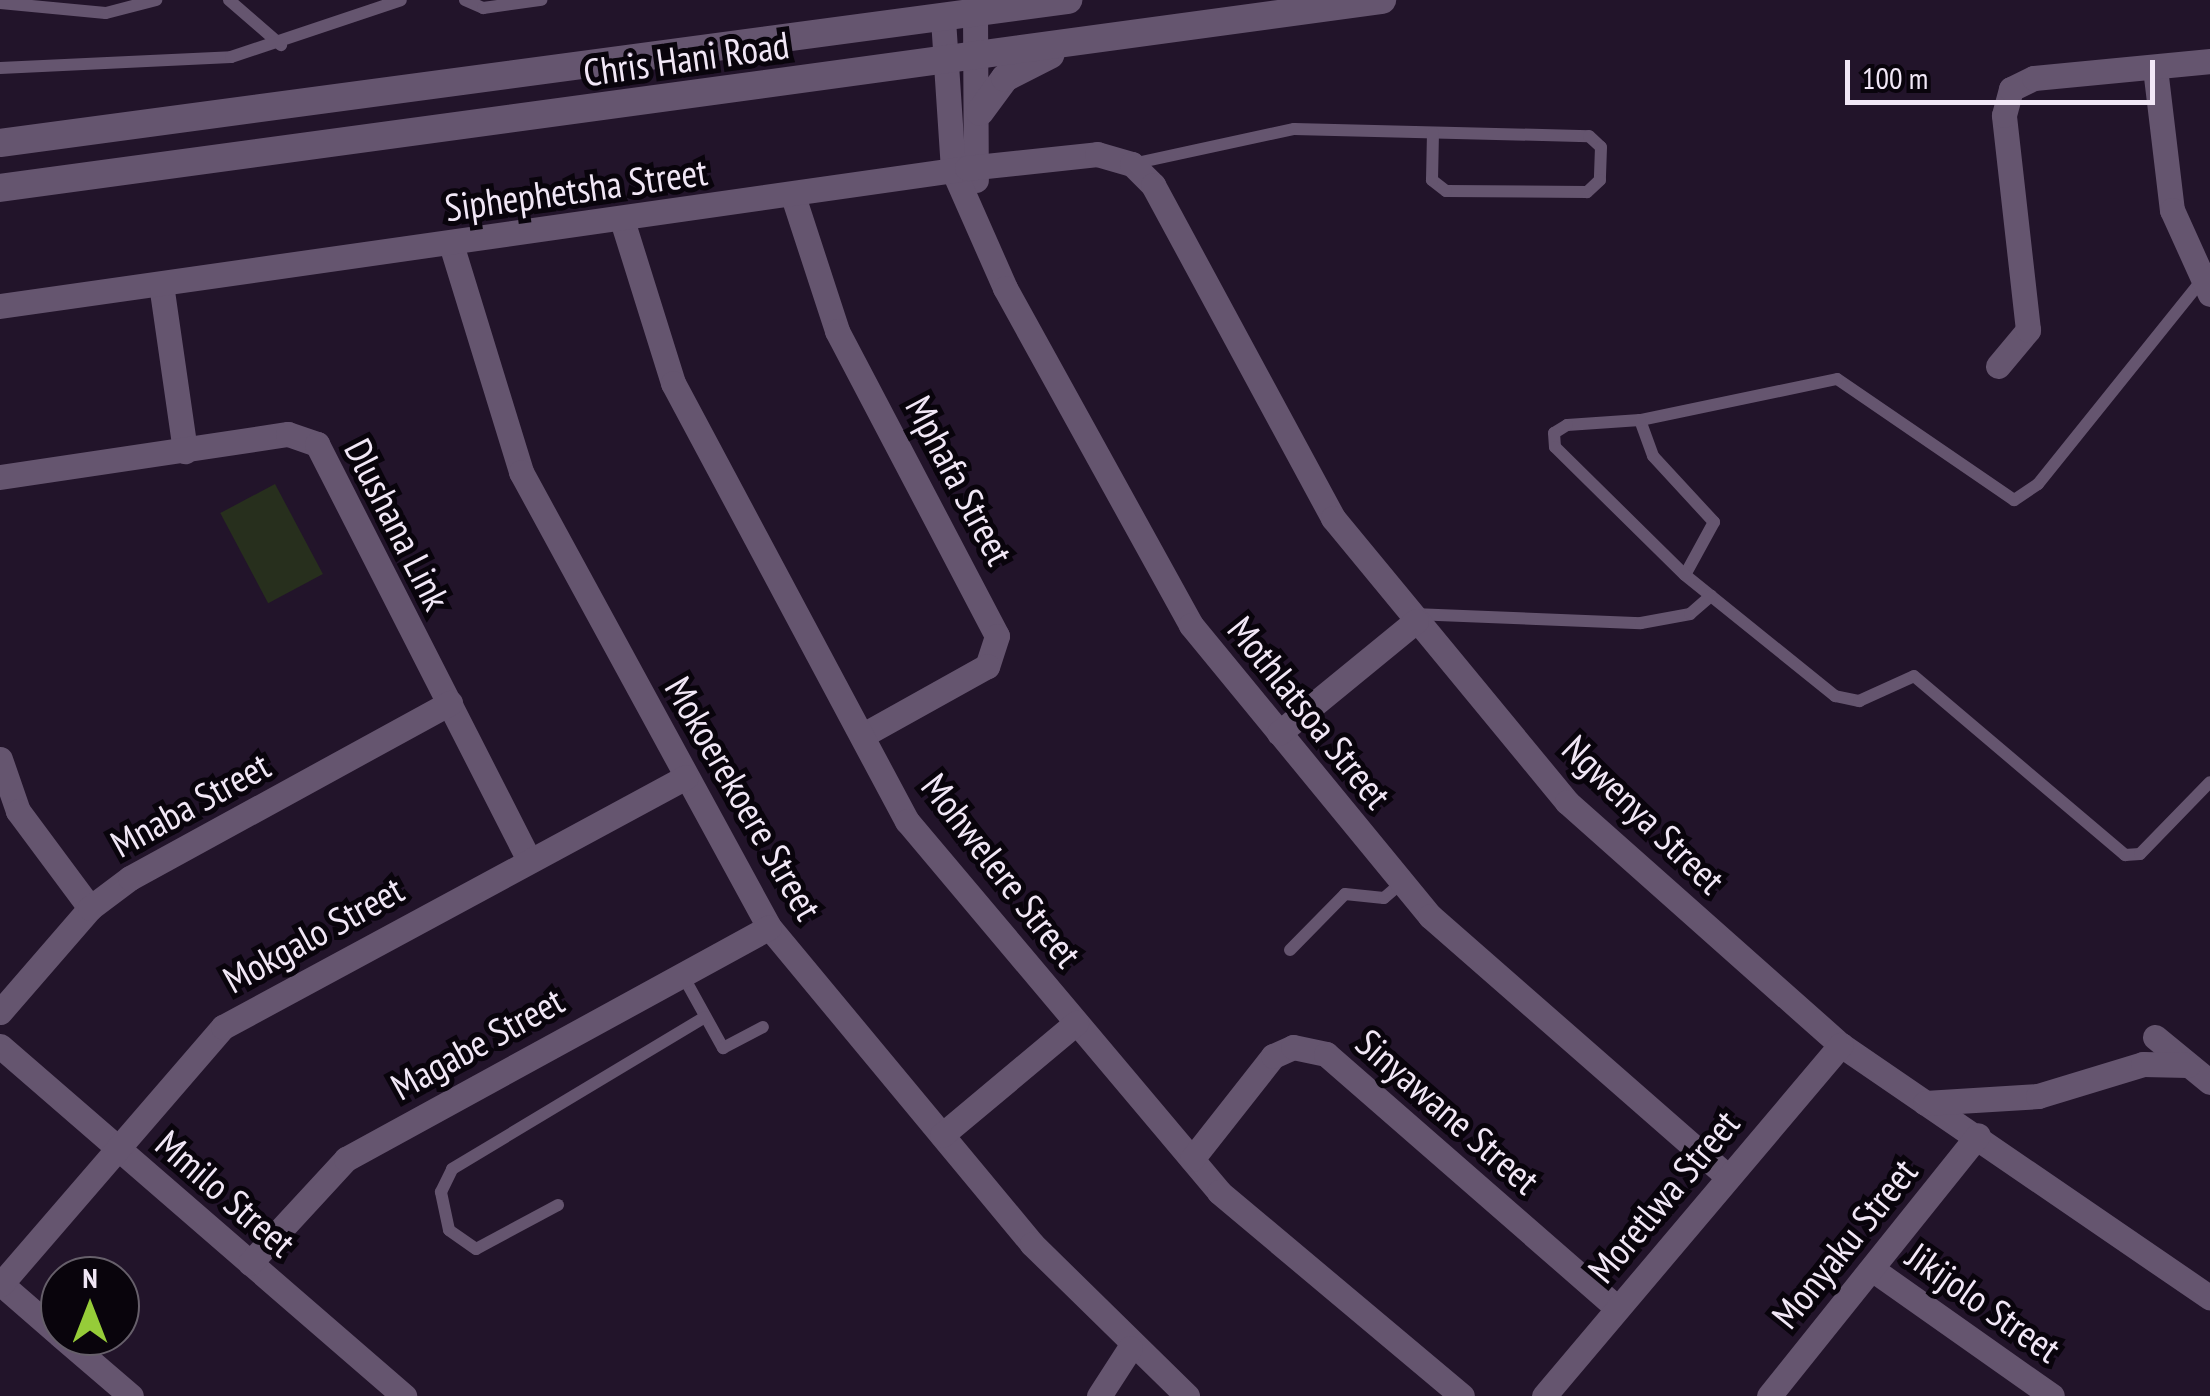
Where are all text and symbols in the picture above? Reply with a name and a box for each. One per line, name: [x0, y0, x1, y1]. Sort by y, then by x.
street label: Chris Hani Road: [580, 21, 792, 95]
scale bar: [1850, 40, 2160, 102]
text: 100 m: [1862, 58, 1928, 97]
street label: Siphephetsha Street: [442, 148, 710, 230]
street label: Mphafa Street: [897, 388, 1023, 572]
street label: Dlushana Link: [336, 431, 460, 617]
street label: Mothlatsoa Street: [1219, 607, 1401, 817]
street label: Mokoerekoere Street: [656, 669, 832, 927]
street label: Ngwenya Street: [1554, 726, 1734, 902]
street label: Mnaba Street: [103, 742, 277, 866]
street label: Mohwelere Street: [912, 764, 1092, 976]
street label: Mokgalo Street: [215, 866, 411, 1002]
street label: Magabe Street: [383, 977, 571, 1109]
street label: Sinyawane Street: [1347, 1019, 1549, 1203]
street label: Moretlwa Street: [1578, 1101, 1748, 1291]
street label: Mmilo Street: [147, 1120, 305, 1266]
street label: Monyaku Street: [1762, 1149, 1926, 1337]
street label: Jikijolo Street: [1898, 1233, 2070, 1371]
north arrow: [40, 1256, 140, 1356]
text: N: [82, 1259, 98, 1296]

